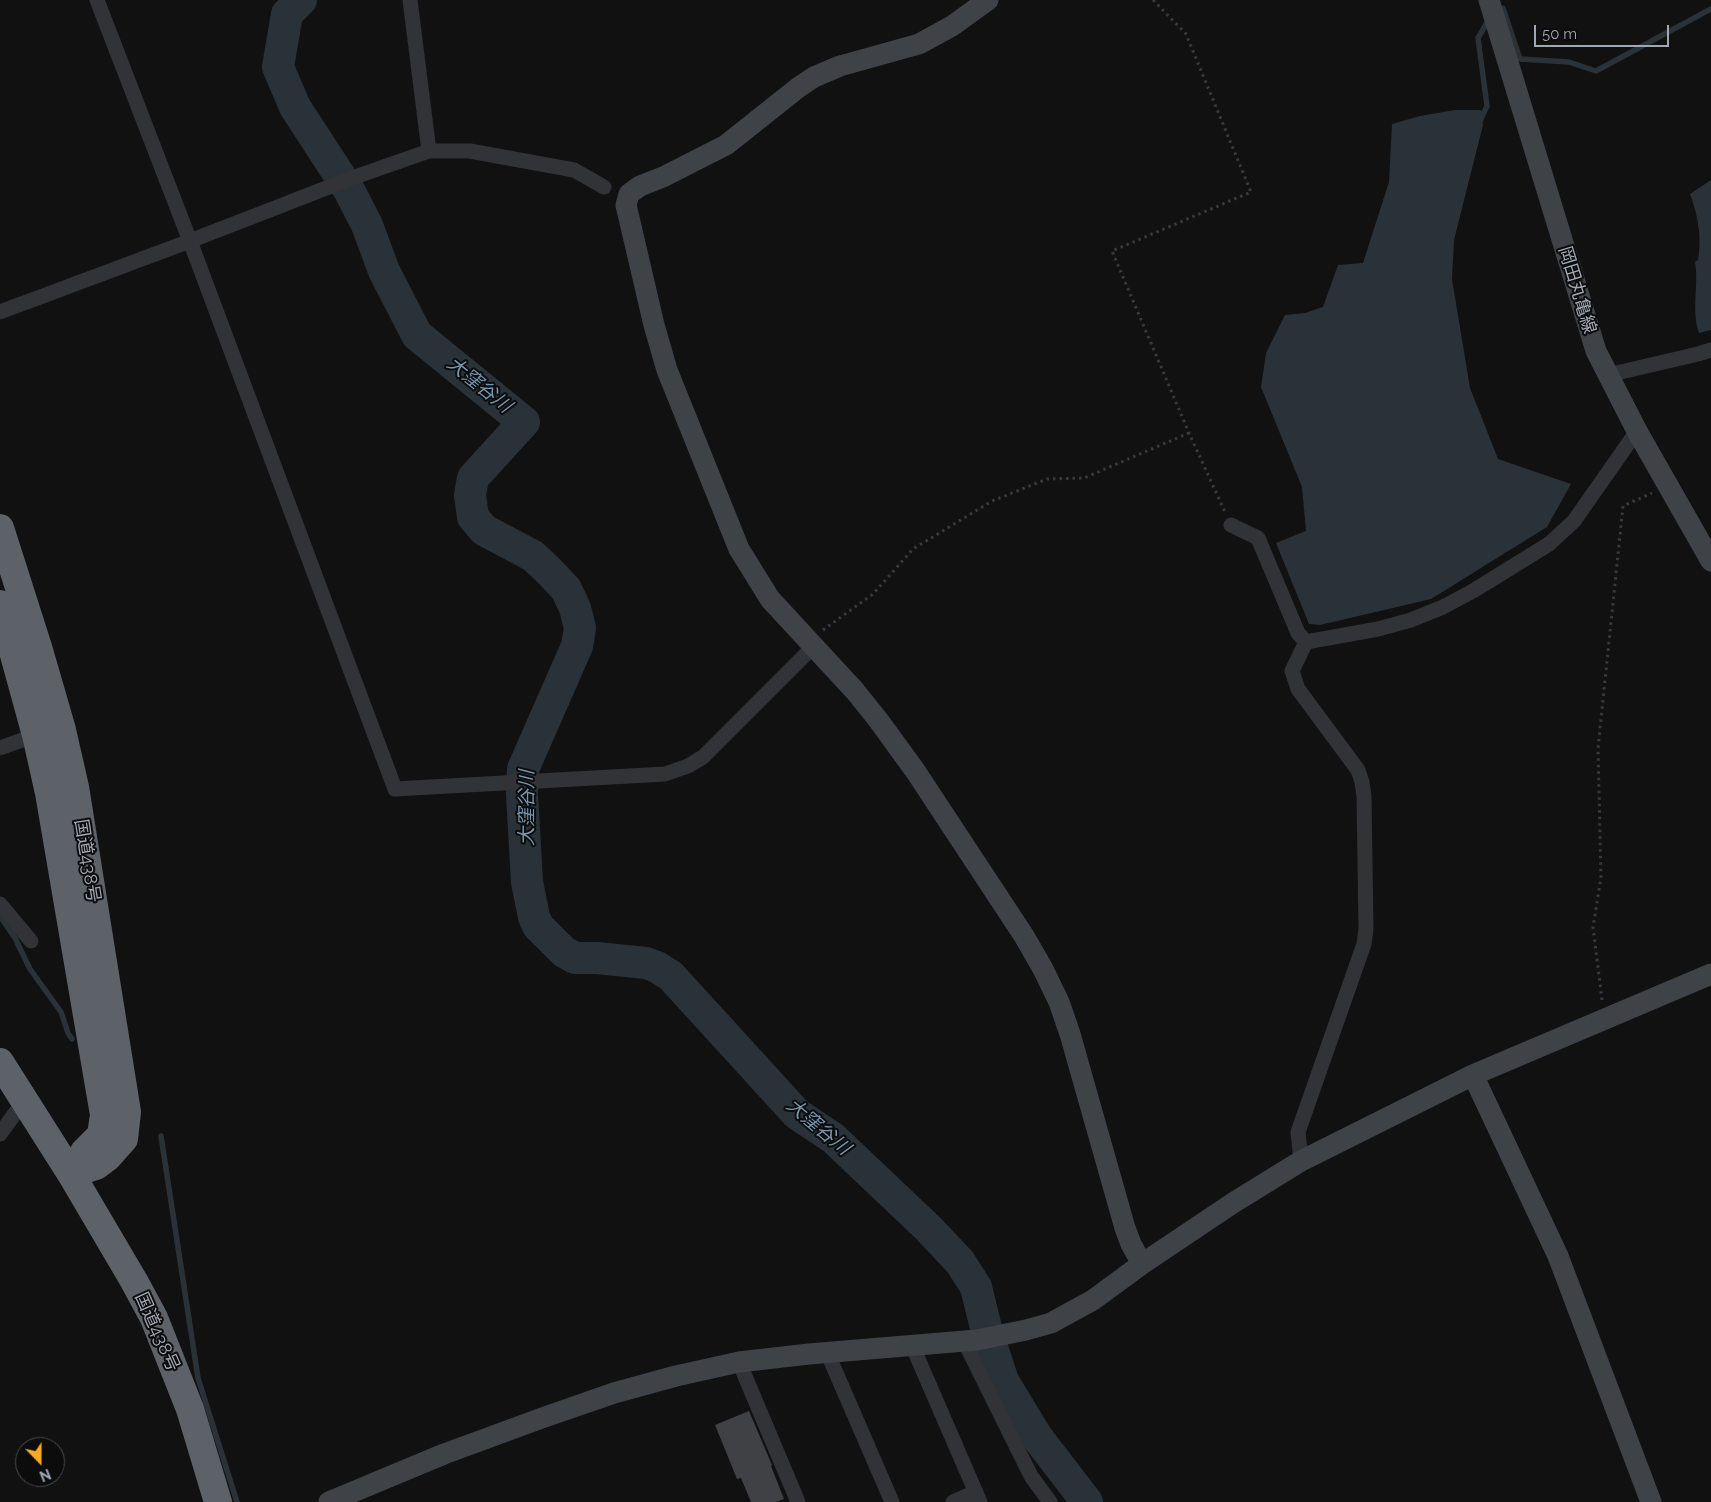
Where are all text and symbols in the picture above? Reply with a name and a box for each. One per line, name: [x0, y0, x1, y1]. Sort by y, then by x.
scale bar: [1536, 15, 1671, 47]
text: 50 m: [1542, 25, 1577, 43]
street label: 岡田丸亀線: [1554, 244, 1600, 336]
water label: 大窪谷川: [442, 352, 516, 418]
water label: 大窪谷川: [516, 770, 538, 846]
street label: 国道438号: [70, 818, 104, 904]
water label: 大窪谷川: [782, 1094, 854, 1160]
street label: 国道438号: [130, 1289, 184, 1375]
north arrow: [15, 1437, 65, 1487]
text: N: [37, 1466, 53, 1484]

